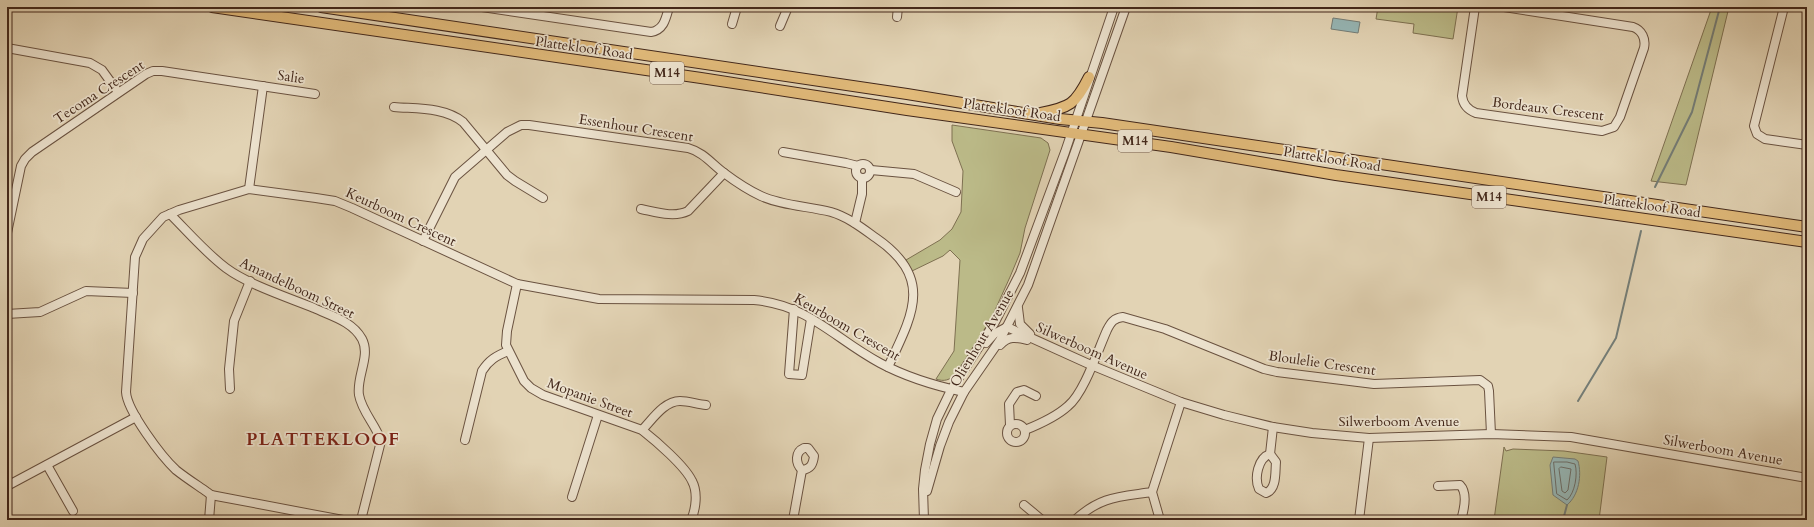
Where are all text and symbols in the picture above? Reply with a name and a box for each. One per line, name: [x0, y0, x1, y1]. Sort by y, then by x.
street label: Plattekloof Road: [534, 32, 634, 64]
street label: Tecoma Crescent: [50, 55, 148, 128]
road number: M14: [650, 62, 684, 84]
street label: Salie: [276, 66, 306, 88]
street label: Bordeaux Crescent: [1491, 93, 1606, 125]
street label: Plattekloof Road: [962, 94, 1062, 126]
street label: Essenhout Crescent: [578, 110, 695, 146]
road number: M14: [1118, 130, 1152, 152]
street label: Plattekloof Road: [1282, 142, 1382, 176]
street label: Keurboom Crescent: [343, 183, 460, 251]
road number: M14: [1472, 186, 1506, 208]
street label: Plattekloof Road: [1602, 190, 1702, 222]
street label: Amandelboom Street: [236, 253, 358, 323]
street label: Olienhout Avenue: [945, 286, 1019, 390]
street label: Keurboom Crescent: [790, 289, 904, 365]
street label: Silwerboom Avenue: [1033, 318, 1151, 384]
street label: Bloulelie Crescent: [1267, 346, 1377, 380]
street label: Mopanie Street: [544, 374, 636, 423]
street label: Silwerboom Avenue: [1339, 412, 1459, 431]
district label: PLATTEKLOOF: [246, 427, 400, 452]
street label: Silwerboom Avenue: [1662, 430, 1784, 470]

